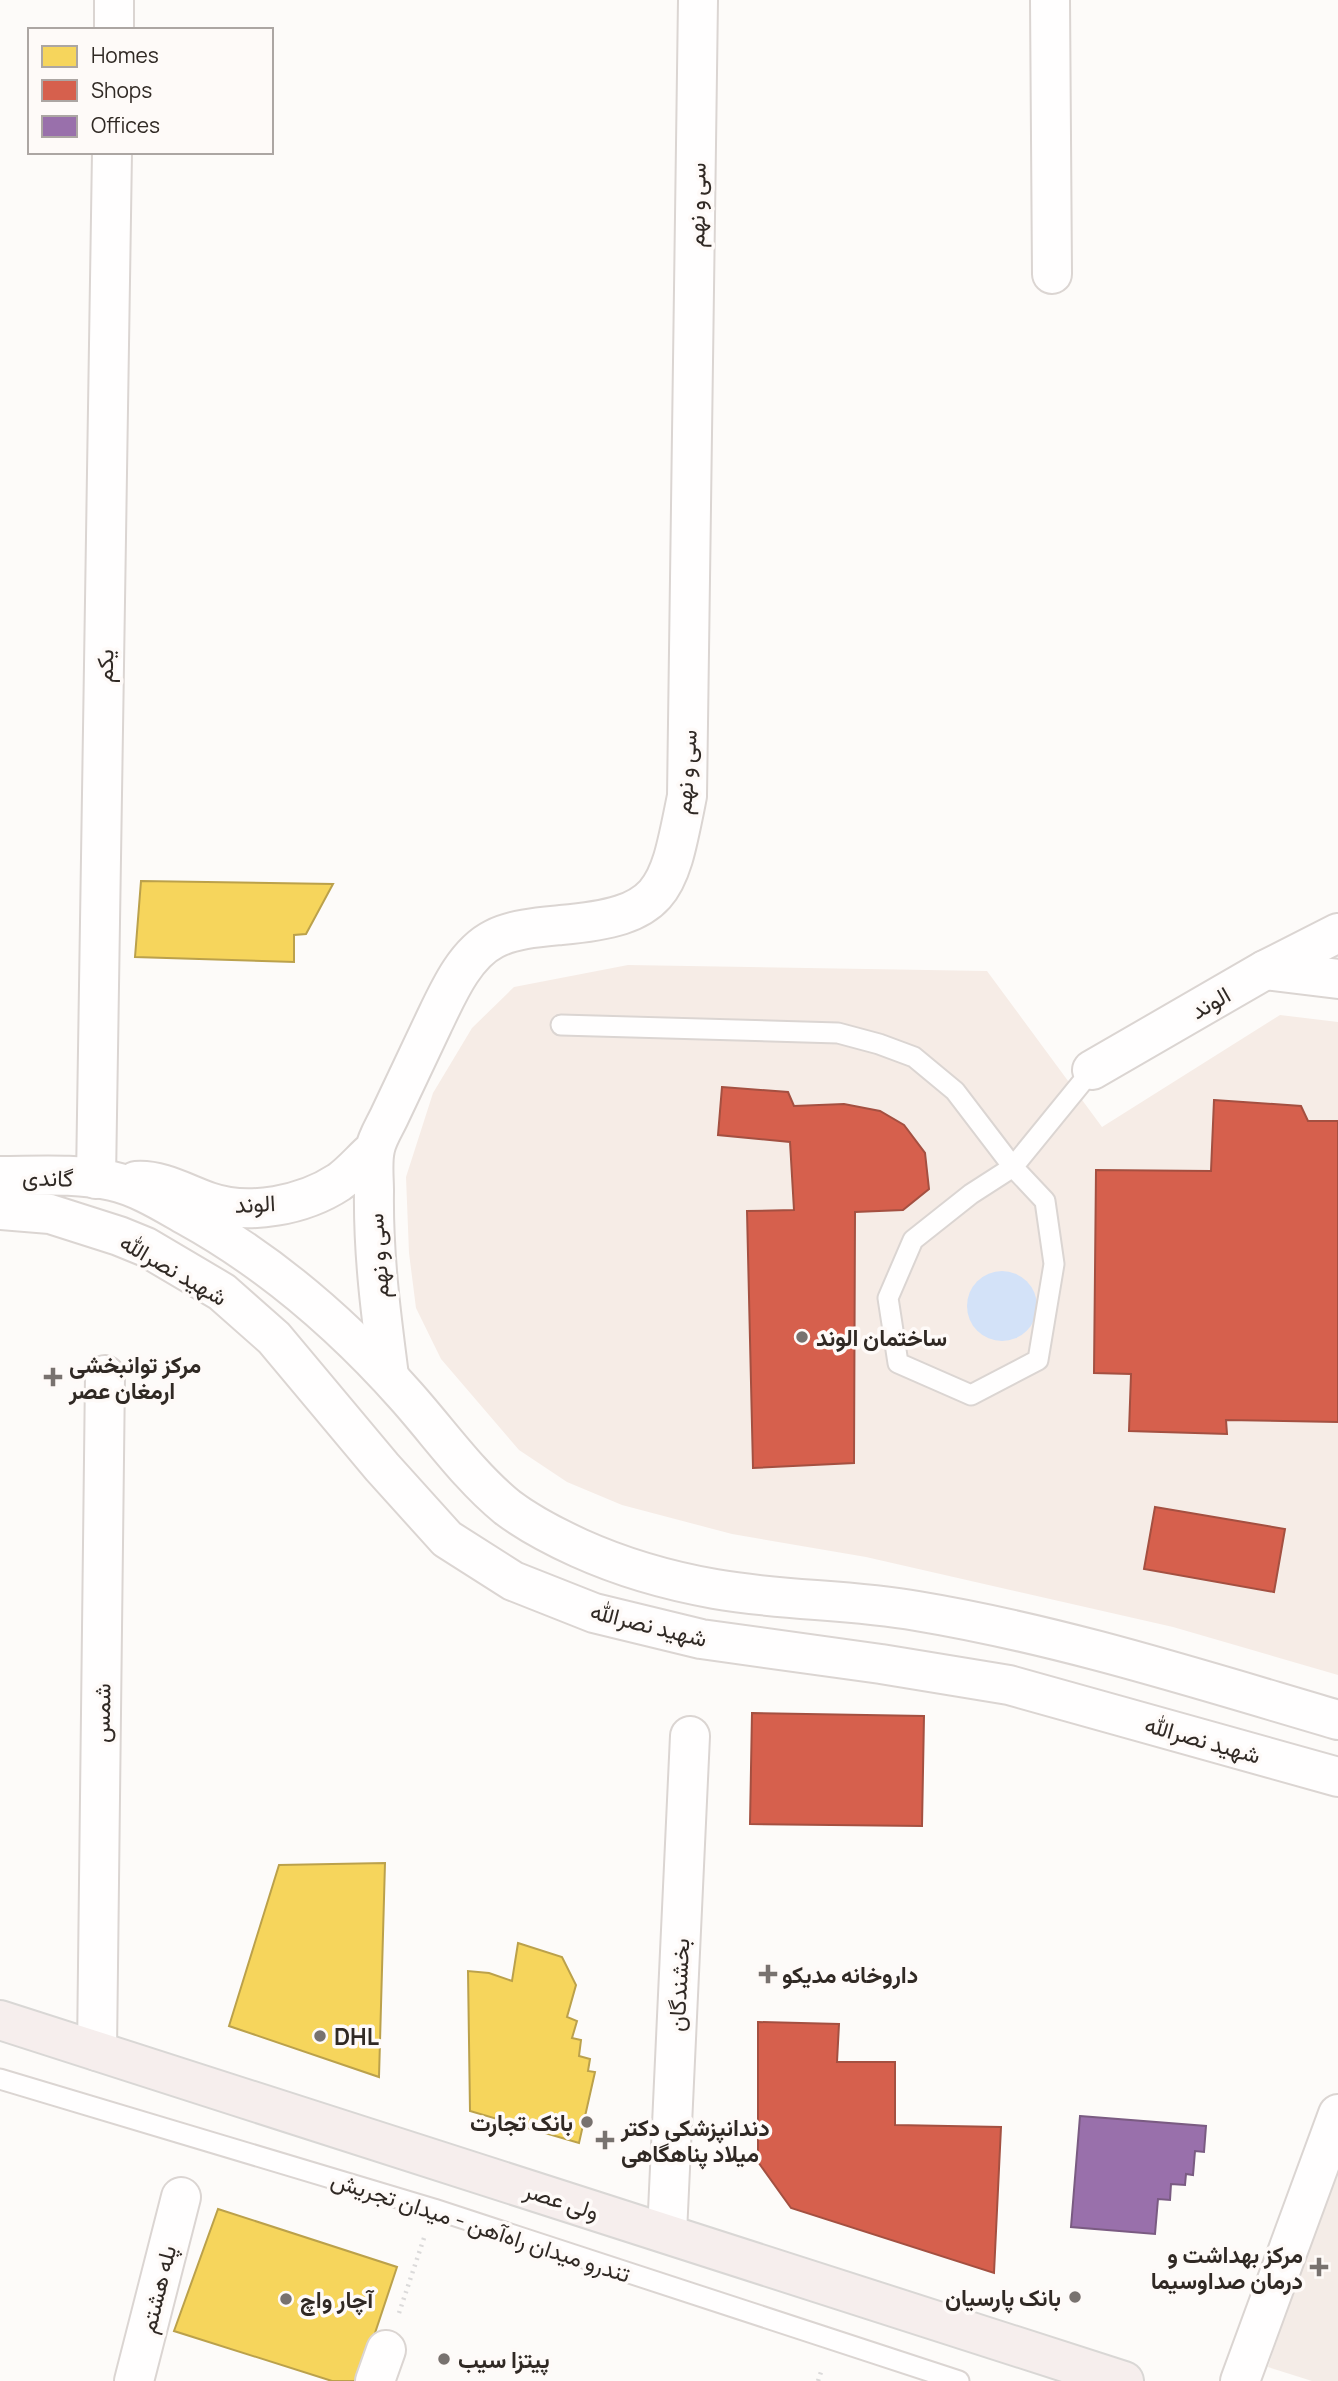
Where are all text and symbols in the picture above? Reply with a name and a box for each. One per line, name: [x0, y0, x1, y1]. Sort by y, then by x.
legend: [28, 28, 273, 154]
text: Homes: [91, 41, 159, 69]
text: Shops: [91, 76, 152, 104]
text: Offices: [91, 111, 160, 139]
street label: سی و نهم: [679, 162, 713, 248]
street label: یکم: [88, 649, 120, 683]
street label: سی و نهم: [666, 728, 704, 816]
street label: الوند: [1184, 978, 1236, 1026]
street label: گاندی: [22, 1160, 74, 1194]
street label: الوند: [234, 1186, 276, 1220]
street label: سی و نهم: [358, 1212, 396, 1300]
street label: شهید نصرالله: [114, 1225, 234, 1313]
place label: ساختمان الوند: [816, 1321, 947, 1353]
marker: ساختمان الوند: [794, 1329, 810, 1345]
place label: مرکز توانبخشی ارمغان عصر: [68, 1348, 201, 1406]
marker: مرکز توانبخشی ارمغان عصر: [43, 1367, 63, 1387]
street label: شهید نصرالله: [587, 1594, 711, 1654]
street label: شمس: [84, 1683, 118, 1743]
street label: شهید نصرالله: [1141, 1707, 1265, 1771]
street label: بخشندگان: [660, 1938, 696, 2032]
place label: داروخانه مدیکو: [782, 1958, 918, 1990]
marker: داروخانه مدیکو: [760, 1966, 776, 1982]
place label: DHL: [334, 2020, 379, 2052]
marker: DHL: [312, 2028, 328, 2044]
place label: بانک تجارت: [470, 2106, 573, 2138]
place label: دندانپزشکی دکتر میلاد پناهگاهی: [620, 2111, 770, 2170]
marker: بانک تجارت: [579, 2114, 595, 2130]
marker: دندانپزشکی دکتر میلاد پناهگاهی: [595, 2130, 615, 2150]
street label: تندرو میدان راه‌آهن - میدان تجریش: [327, 2162, 635, 2290]
street label: ولی عصر: [519, 2173, 604, 2227]
place label: مرکز بهداشت و درمان صداوسیما: [1151, 2238, 1303, 2296]
street label: پله هشتم: [131, 2242, 184, 2336]
marker: مرکز بهداشت و درمان صداوسیما: [1309, 2257, 1329, 2277]
place label: بانک پارسیان: [945, 2281, 1061, 2314]
place label: آچار واچ: [300, 2283, 375, 2316]
marker: بانک پارسیان: [1067, 2289, 1083, 2305]
marker: آچار واچ: [278, 2291, 294, 2307]
place label: پیتزا سیب: [458, 2343, 550, 2376]
marker: پیتزا سیب: [436, 2351, 452, 2367]

